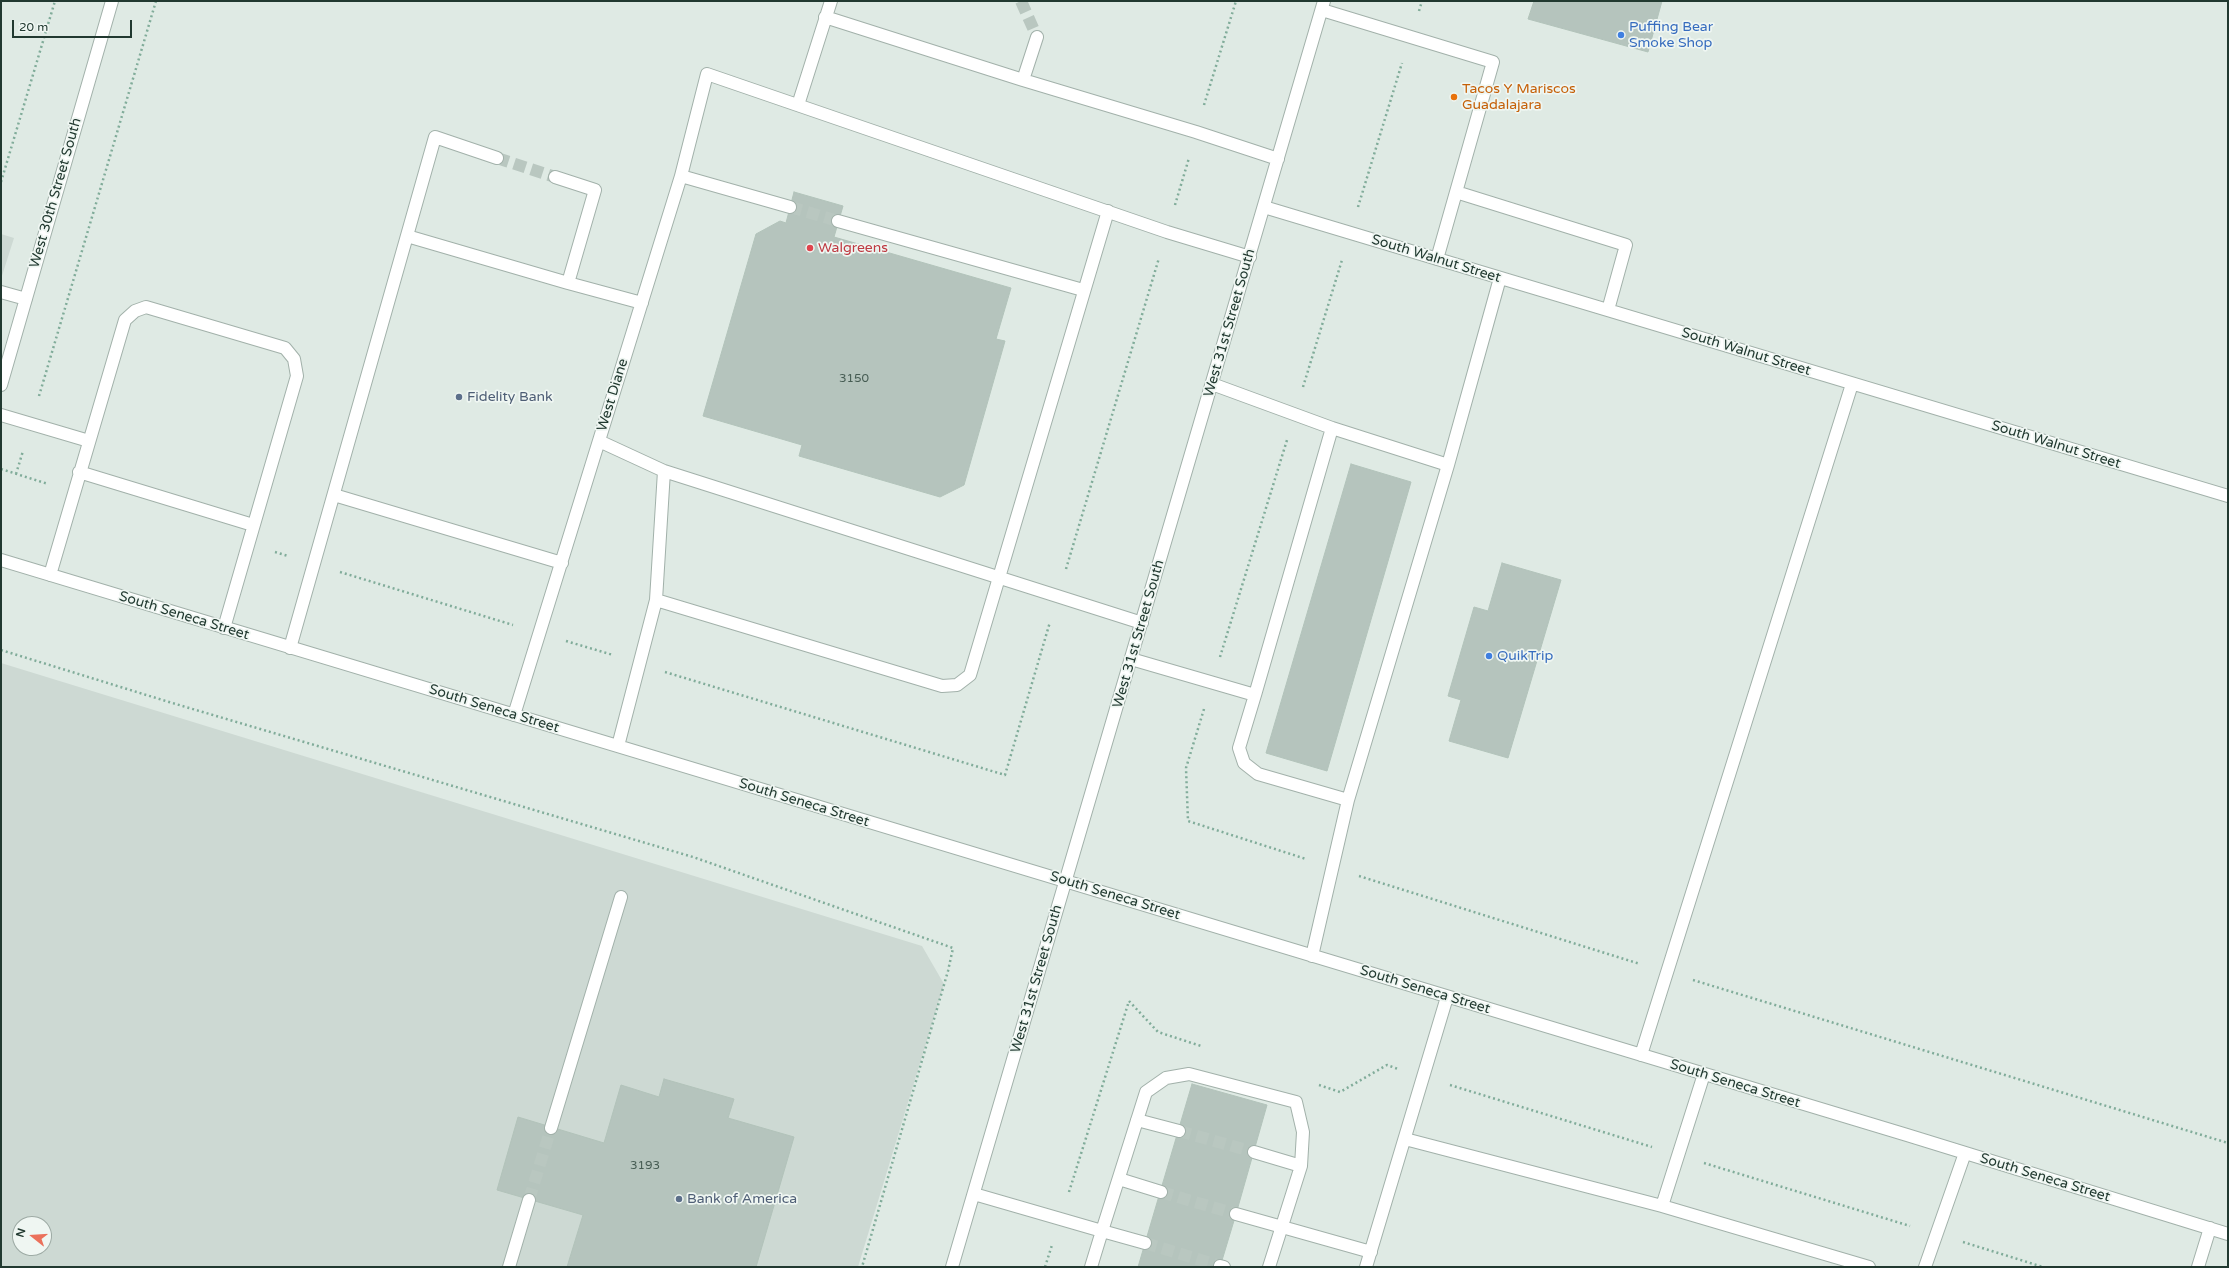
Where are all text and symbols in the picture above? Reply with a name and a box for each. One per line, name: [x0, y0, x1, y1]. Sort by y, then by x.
scale bar: [14, 12, 134, 38]
place label: Puffing Bear Smoke Shop: [1629, 19, 1713, 52]
text: 20 m: [19, 20, 48, 34]
marker: Puffing Bear Smoke Shop: [1616, 30, 1626, 40]
place label: Tacos Y Mariscos Guadalajara: [1462, 81, 1576, 114]
marker: Tacos Y Mariscos Guadalajara: [1449, 92, 1459, 102]
street label: West 30th Street South: [27, 116, 85, 270]
street label: South Walnut Street: [1369, 231, 1503, 287]
place label: Walgreens: [818, 240, 888, 256]
marker: Walgreens: [805, 243, 815, 253]
street label: West 31st Street South: [1201, 247, 1259, 399]
street label: South Walnut Street: [1679, 324, 1813, 380]
street label: West Diane: [594, 357, 632, 433]
house number: 3150: [839, 372, 869, 386]
place label: Fidelity Bank: [467, 389, 553, 405]
marker: Fidelity Bank: [454, 392, 464, 402]
street label: South Walnut Street: [1989, 417, 2123, 473]
street label: West 31st Street South: [1110, 558, 1168, 710]
street label: South Seneca Street: [117, 588, 251, 644]
place label: QuikTrip: [1497, 648, 1553, 664]
marker: QuikTrip: [1484, 651, 1494, 661]
street label: South Seneca Street: [427, 681, 561, 737]
street label: South Seneca Street: [737, 775, 871, 831]
street label: South Seneca Street: [1048, 868, 1182, 924]
street label: West 31st Street South: [1008, 903, 1066, 1055]
street label: South Seneca Street: [1358, 962, 1492, 1018]
street label: South Seneca Street: [1668, 1056, 1802, 1112]
street label: South Seneca Street: [1978, 1150, 2112, 1206]
house number: 3193: [630, 1159, 660, 1173]
place label: Bank of America: [687, 1191, 797, 1207]
marker: Bank of America: [674, 1194, 684, 1204]
north arrow: [12, 1216, 52, 1256]
text: N: [13, 1227, 29, 1239]

